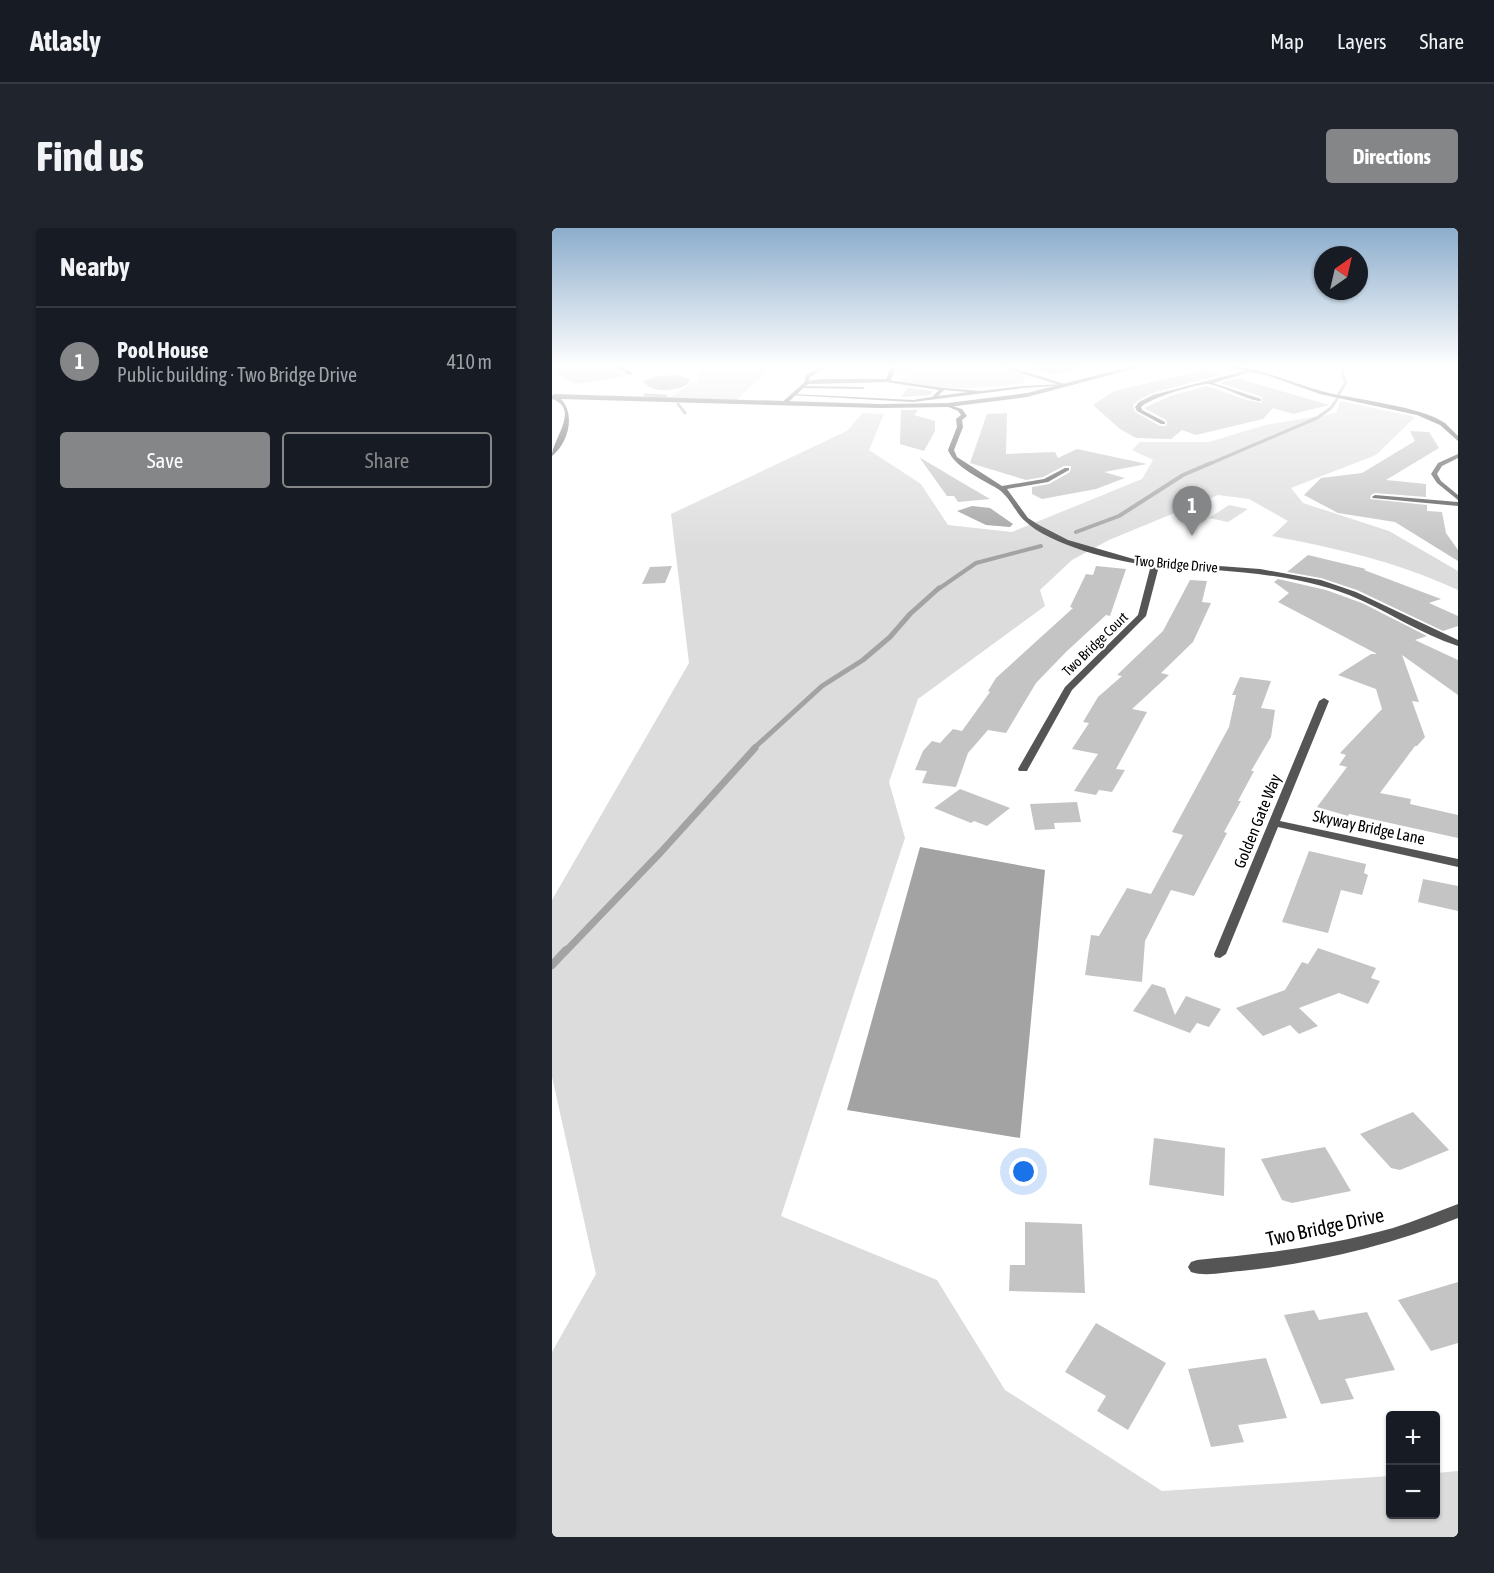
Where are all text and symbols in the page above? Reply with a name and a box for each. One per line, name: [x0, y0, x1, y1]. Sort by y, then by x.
text: Atlasly: [30, 25, 101, 57]
text: Map: [1270, 29, 1304, 53]
text: Layers: [1337, 29, 1387, 53]
text: Share: [1420, 29, 1464, 53]
button: Directions: [1326, 129, 1458, 183]
text: Find us: [36, 132, 144, 180]
north arrow: [1314, 246, 1368, 300]
text: Nearby: [60, 252, 130, 282]
text: Pool House: [117, 337, 209, 363]
text: 1: [75, 350, 84, 373]
text: 410 m: [447, 350, 492, 373]
text: Public building · Two Bridge Drive: [117, 363, 357, 386]
button: Save: [60, 432, 270, 488]
button: Share: [282, 432, 492, 488]
pin: 1: [1172, 486, 1212, 536]
street label: Two Bridge Drive: [1133, 552, 1219, 576]
street label: Two Bridge Court: [1059, 609, 1131, 679]
street label: Golden Gate Way: [1230, 771, 1285, 871]
street label: Skyway Bridge Lane: [1311, 806, 1427, 849]
your location: [1009, 1157, 1038, 1186]
street label: Two Bridge Drive: [1264, 1203, 1386, 1250]
map controls: [1386, 1411, 1440, 1519]
button: +: [1386, 1411, 1440, 1465]
button: −: [1386, 1465, 1440, 1519]

